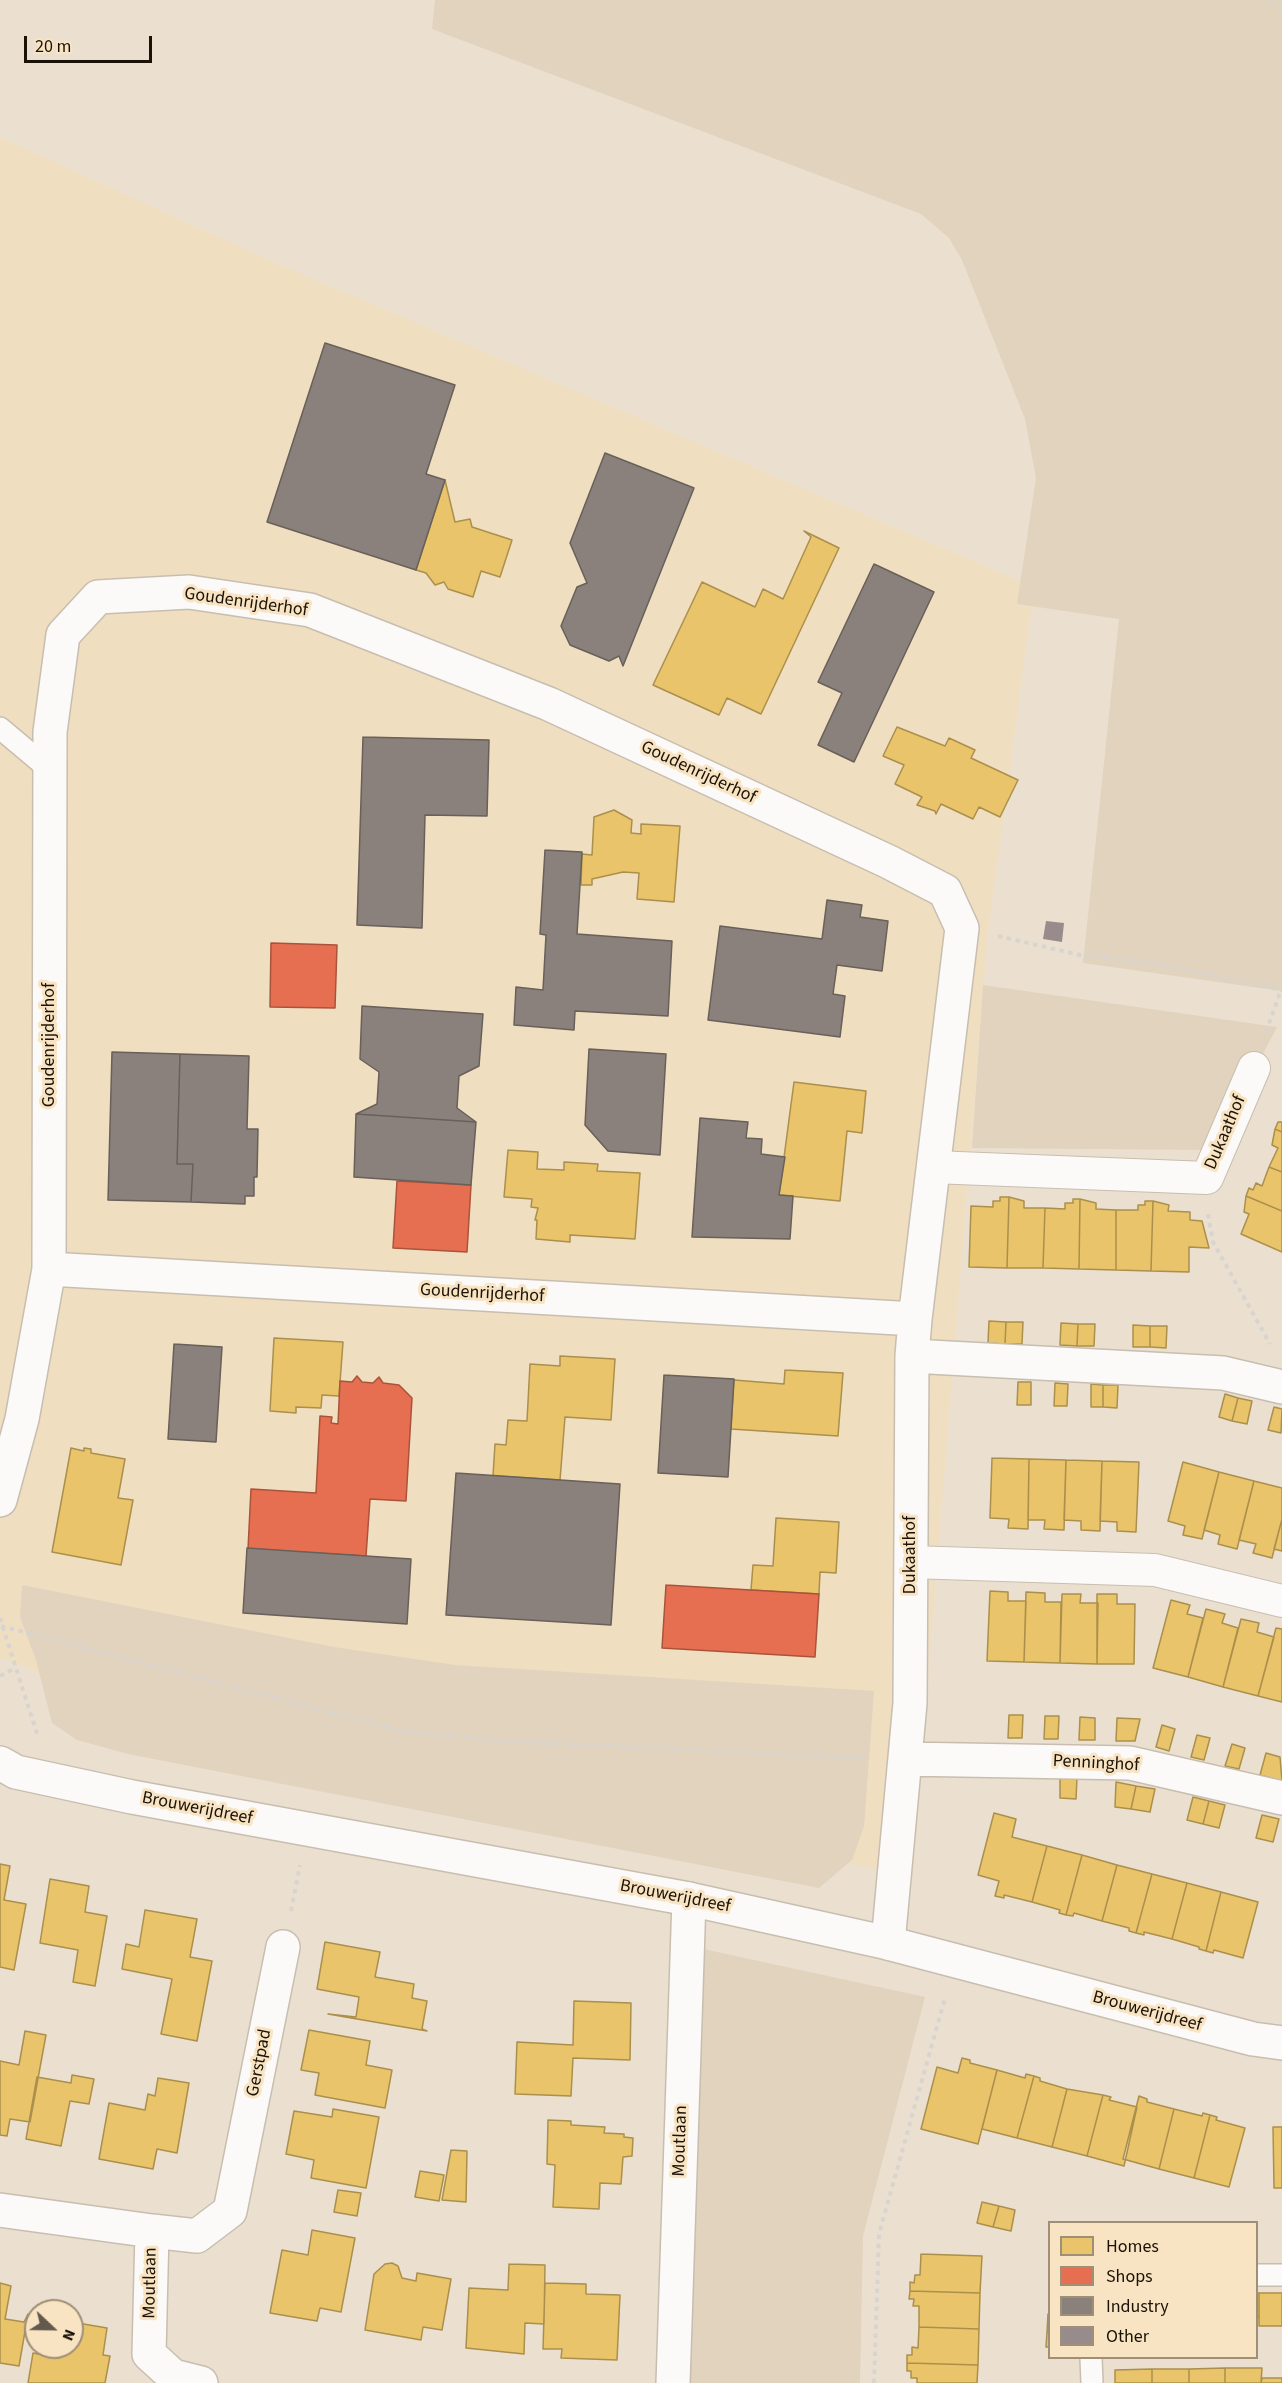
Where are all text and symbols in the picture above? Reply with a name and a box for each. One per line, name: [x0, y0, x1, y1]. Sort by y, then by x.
scale bar: [27, 24, 154, 62]
text: 20 m: [35, 34, 71, 59]
street label: Goudenrijderhof: [183, 584, 309, 622]
street label: Goudenrijderhof: [637, 737, 759, 809]
street label: Goudenrijderhof: [39, 983, 61, 1107]
street label: Dukaathof: [1201, 1093, 1251, 1173]
street label: Goudenrijderhof: [419, 1280, 545, 1308]
street label: Dukaathof: [900, 1516, 922, 1594]
street label: Penninghof: [1052, 1751, 1140, 1777]
street label: Brouwerijdreef: [140, 1788, 254, 1830]
street label: Brouwerijdreef: [618, 1876, 732, 1918]
street label: Brouwerijdreef: [1090, 1987, 1204, 2037]
street label: Gerstpad: [243, 2027, 277, 2099]
street label: Moutlaan: [669, 2105, 693, 2177]
legend: [1048, 2221, 1258, 2359]
text: Homes: [1106, 2234, 1159, 2259]
street label: Moutlaan: [140, 2247, 162, 2319]
text: Shops: [1106, 2264, 1153, 2289]
text: Industry: [1106, 2294, 1169, 2319]
north arrow: [24, 2299, 84, 2359]
text: Other: [1106, 2324, 1149, 2349]
text: N: [57, 2326, 81, 2344]

